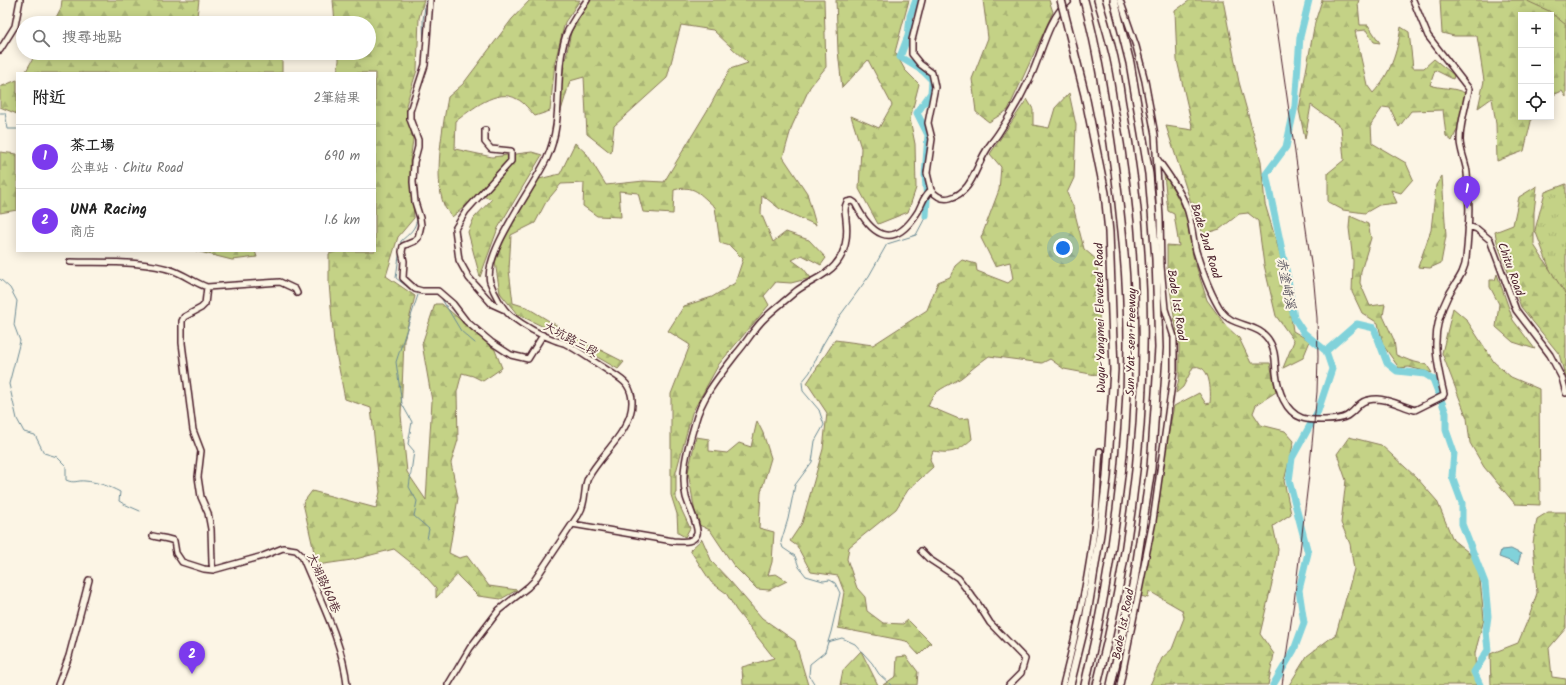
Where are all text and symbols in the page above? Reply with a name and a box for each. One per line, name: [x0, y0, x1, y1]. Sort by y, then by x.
map controls: [1518, 12, 1554, 120]
button: +: [1518, 12, 1554, 48]
search box: [16, 16, 376, 60]
text: 搜尋地點: [62, 26, 122, 50]
icon: search: [30, 27, 52, 49]
button: −: [1518, 48, 1554, 84]
button: locate: [1518, 84, 1554, 120]
text: 附近: [32, 85, 66, 112]
text: 2筆結果: [313, 88, 360, 109]
text: 茶工場: [70, 134, 115, 158]
text: 1: [43, 146, 47, 167]
text: 690 m: [324, 146, 360, 167]
text: 公車站 · Chitu Road: [70, 158, 183, 179]
pin: 1: [1454, 176, 1480, 209]
text: UNA Racing: [70, 198, 147, 222]
street label: Bade 2nd Road: [1185, 201, 1226, 282]
text: 2: [41, 210, 49, 231]
text: 1.6 km: [324, 210, 360, 231]
text: 商店: [70, 222, 96, 243]
your location: [1053, 238, 1073, 258]
street label: Chitu Road: [1492, 240, 1529, 300]
street label: Wugu-Yangmei Elevated Road: [1090, 242, 1111, 393]
water label: 赤塗崎溪: [1270, 256, 1301, 312]
street label: Bade 1st Road: [1162, 268, 1192, 343]
street label: Sun Yat-sen Freeway: [1121, 287, 1142, 396]
street label: 大坑路三段: [540, 317, 602, 362]
street label: 大湖路160巷: [302, 550, 345, 617]
street label: Bade 1st Road: [1107, 586, 1140, 661]
pin: 2: [179, 641, 205, 674]

